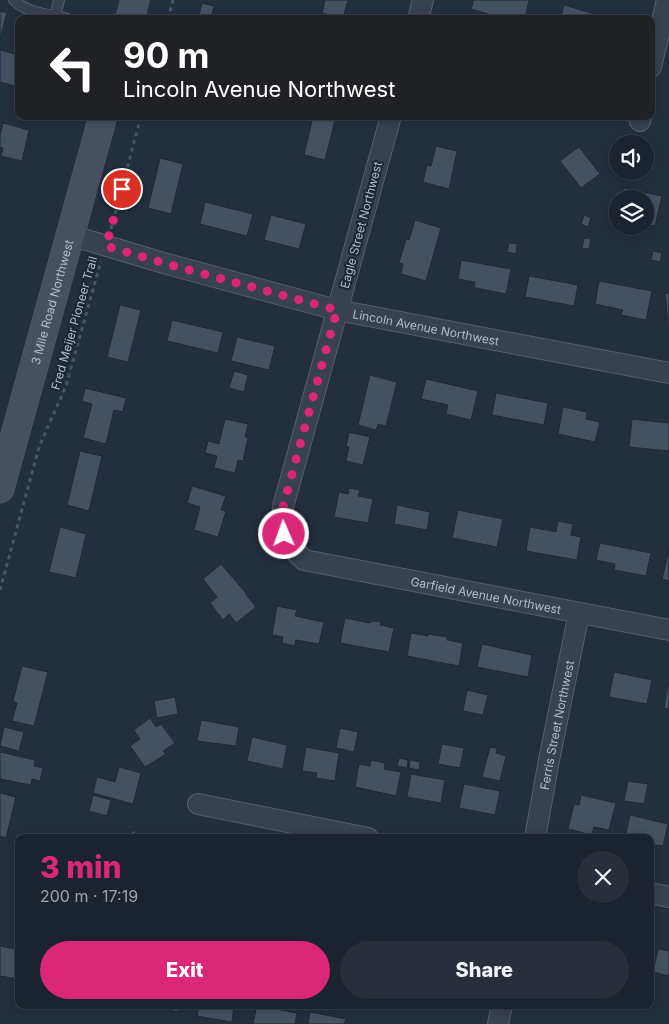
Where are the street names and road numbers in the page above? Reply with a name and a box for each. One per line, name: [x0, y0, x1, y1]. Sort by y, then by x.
street label: Eagle Street Northwest: [337, 160, 385, 290]
street label: 3 Mile Road Northwest: [27, 238, 76, 366]
street label: Fred Meijer Pioneer Trail: [48, 255, 100, 391]
street label: Lincoln Avenue Northwest: [352, 306, 501, 348]
street label: Garfield Avenue Northwest: [410, 573, 563, 617]
street label: Ferris Street Northwest: [536, 659, 577, 791]

